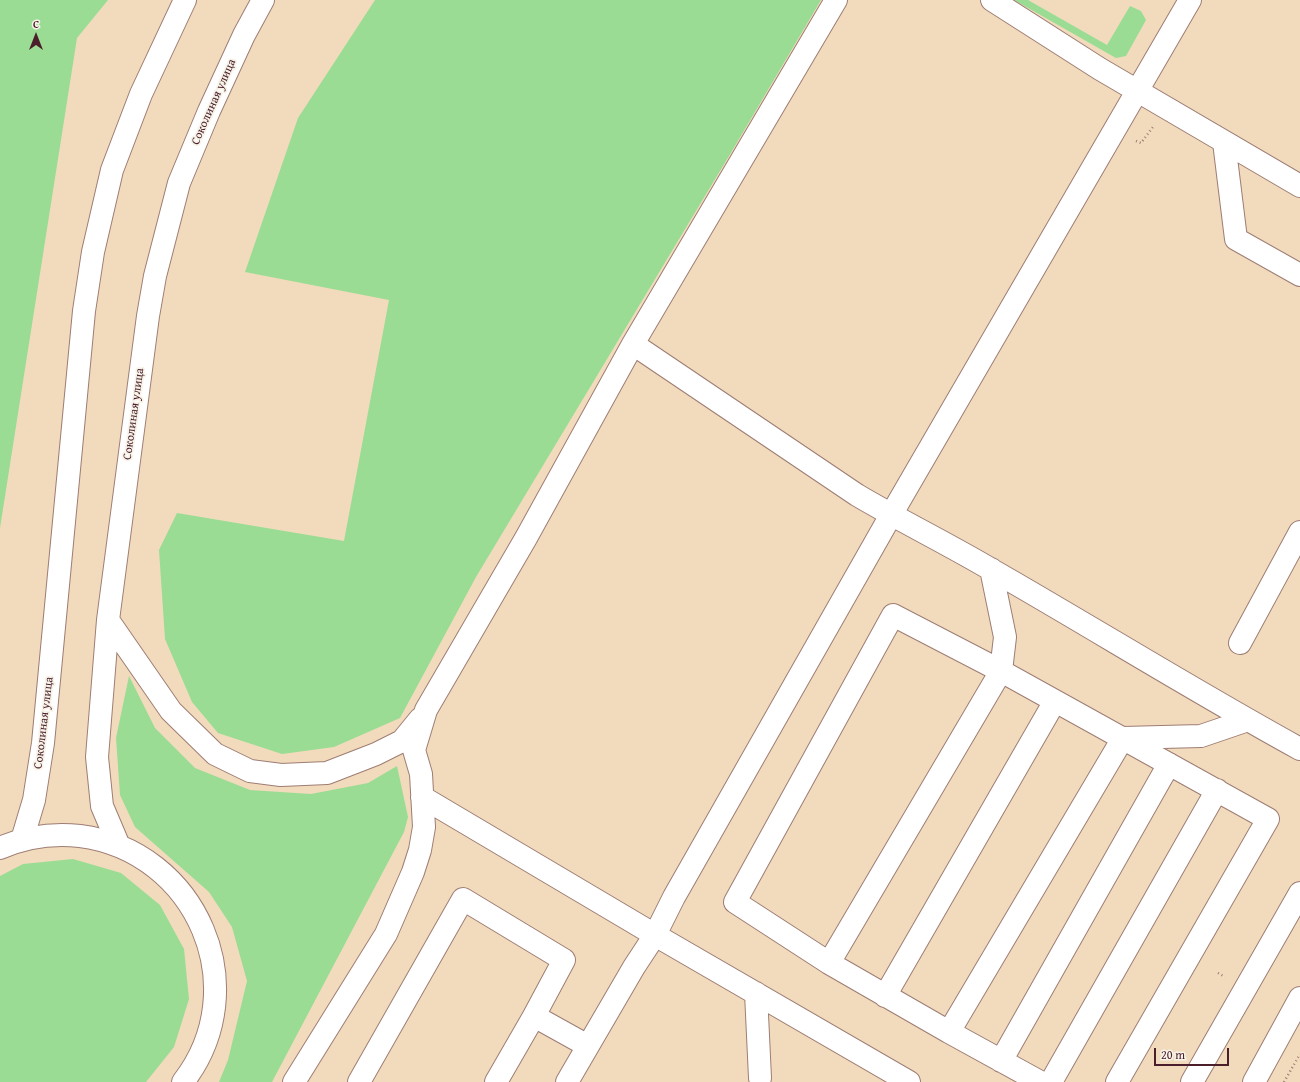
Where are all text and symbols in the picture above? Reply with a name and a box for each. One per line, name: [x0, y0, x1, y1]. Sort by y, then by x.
north arrow: [16, 16, 56, 56]
text: С: [33, 16, 39, 32]
street label: Соколиная улица: [189, 57, 239, 147]
street label: Соколиная улица: [120, 367, 148, 461]
street label: Соколиная улица: [31, 676, 57, 770]
scale bar: [1156, 1040, 1231, 1066]
text: 20 m: [1161, 1046, 1185, 1063]

